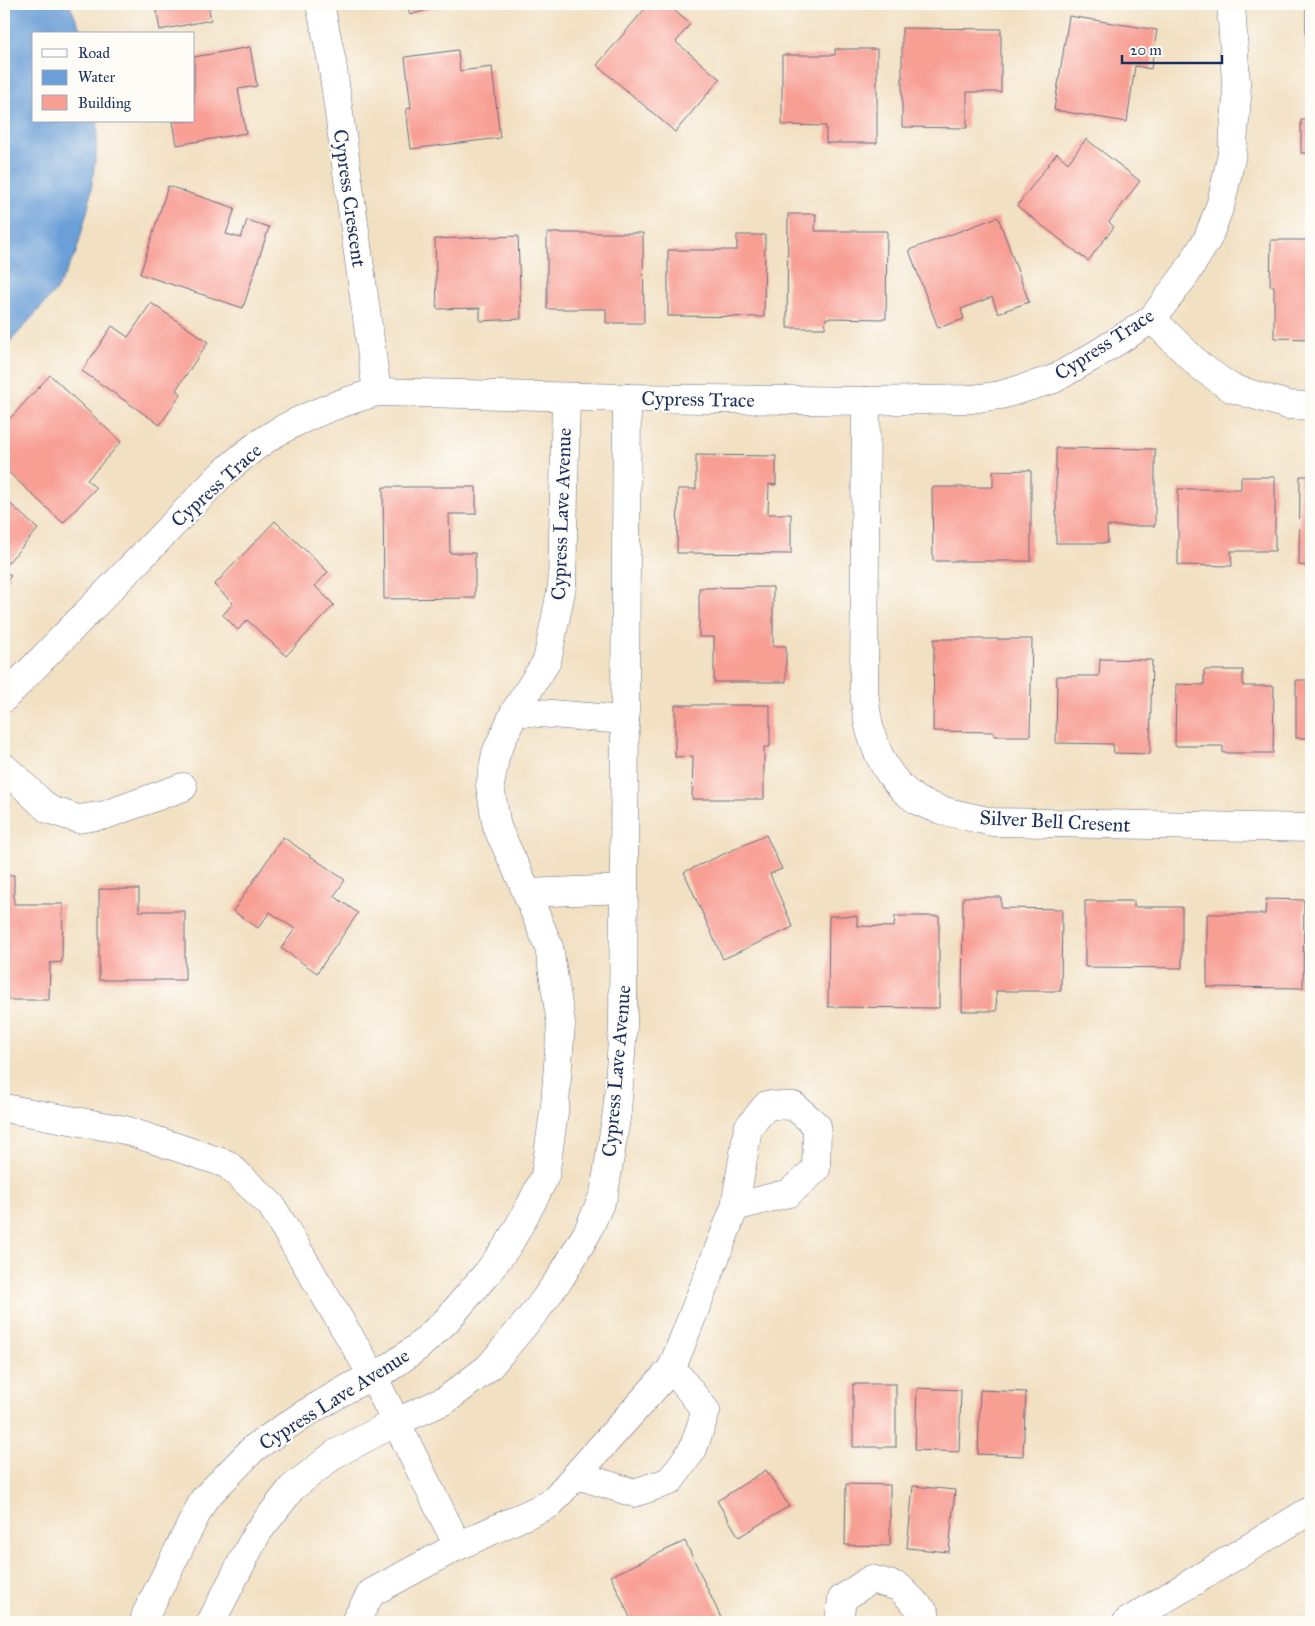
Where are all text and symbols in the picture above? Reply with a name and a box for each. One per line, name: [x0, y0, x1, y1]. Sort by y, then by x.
legend: [32, 32, 195, 122]
scale bar: [1122, 32, 1222, 64]
text: 20 m: [1130, 41, 1162, 59]
text: Road: [78, 44, 110, 62]
text: Water: [78, 68, 115, 86]
text: Building: [78, 94, 132, 112]
street label: Cypress Crescent: [328, 128, 372, 268]
street label: Cypress Trace: [1050, 303, 1158, 385]
street label: Cypress Trace: [641, 386, 755, 412]
street label: Cypress Lave Avenue: [546, 427, 576, 601]
street label: Cypress Trace: [166, 438, 266, 532]
street label: Silver Bell Cresent: [979, 805, 1131, 837]
street label: Cypress Lave Avenue: [597, 984, 635, 1158]
street label: Cypress Lave Avenue: [254, 1343, 414, 1455]

